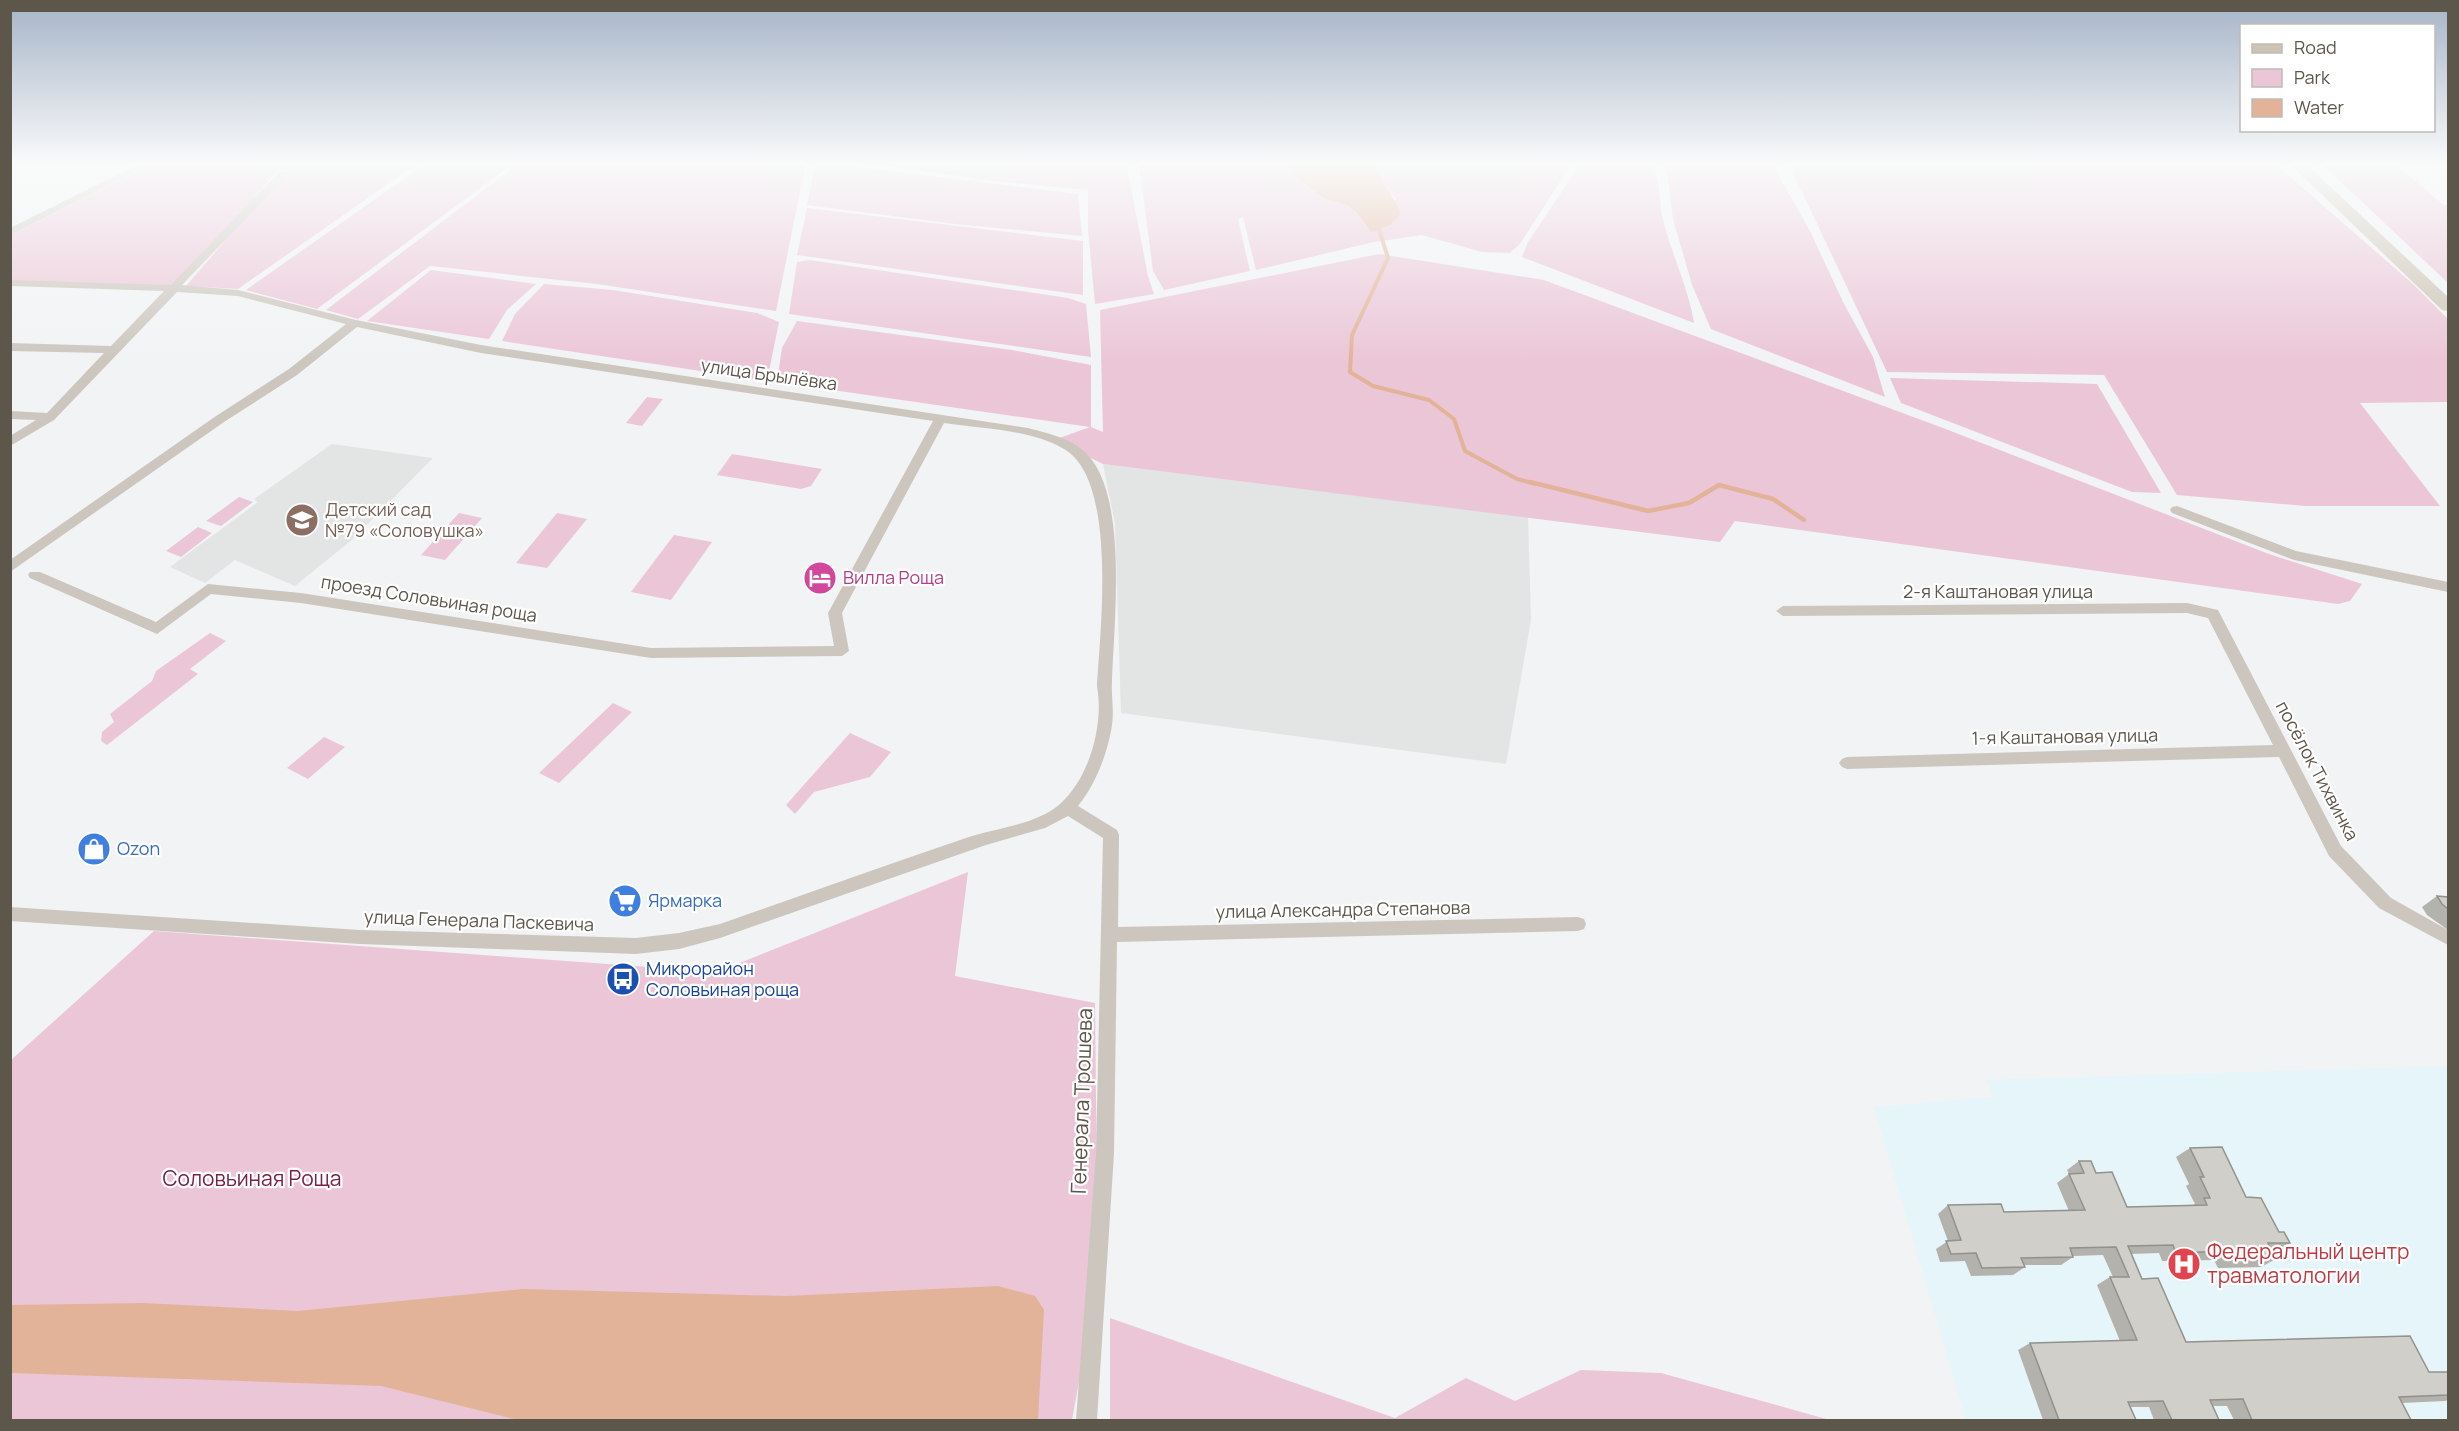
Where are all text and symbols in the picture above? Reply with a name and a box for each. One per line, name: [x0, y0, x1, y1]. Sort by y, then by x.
legend: [2240, 24, 2435, 132]
text: Road: [2294, 35, 2337, 59]
text: Park: [2294, 65, 2331, 89]
text: Water: [2294, 95, 2344, 119]
street label: улица Брылёвка: [699, 353, 839, 395]
place label: Детский сад №79 «Соловушка»: [325, 497, 484, 542]
school or university icon: Детский сад №79 «Соловушка»: [284, 502, 320, 538]
hotel icon: Вилла Роща: [802, 560, 838, 596]
place label: Вилла Роща: [843, 565, 944, 589]
street label: проезд Соловьиная роща: [319, 569, 539, 627]
street label: 2-я Каштановая улица: [1903, 579, 2093, 603]
street label: посёлок Тихвинка: [2271, 697, 2365, 845]
street label: 1-я Каштановая улица: [1972, 722, 2158, 750]
shop icon: Ozon: [76, 831, 112, 867]
place label: Ozon: [117, 836, 160, 860]
supermarket icon: Ярмарка: [607, 883, 643, 919]
place label: Ярмарка: [648, 888, 722, 912]
street label: улица Александра Степанова: [1215, 895, 1471, 923]
street label: улица Генерала Паскевича: [364, 904, 594, 936]
place label: Микрорайон Соловьиная роща: [646, 956, 799, 1001]
bus stop icon: Микрорайон Соловьиная роща: [605, 961, 641, 997]
street label: Генерала Трошева: [1064, 1007, 1098, 1194]
park label: Соловьиная Роща: [163, 1164, 341, 1192]
place label: Федеральный центр травматологии: [2207, 1237, 2409, 1289]
hospital icon: Федеральный центр травматологии: [2166, 1246, 2202, 1282]

